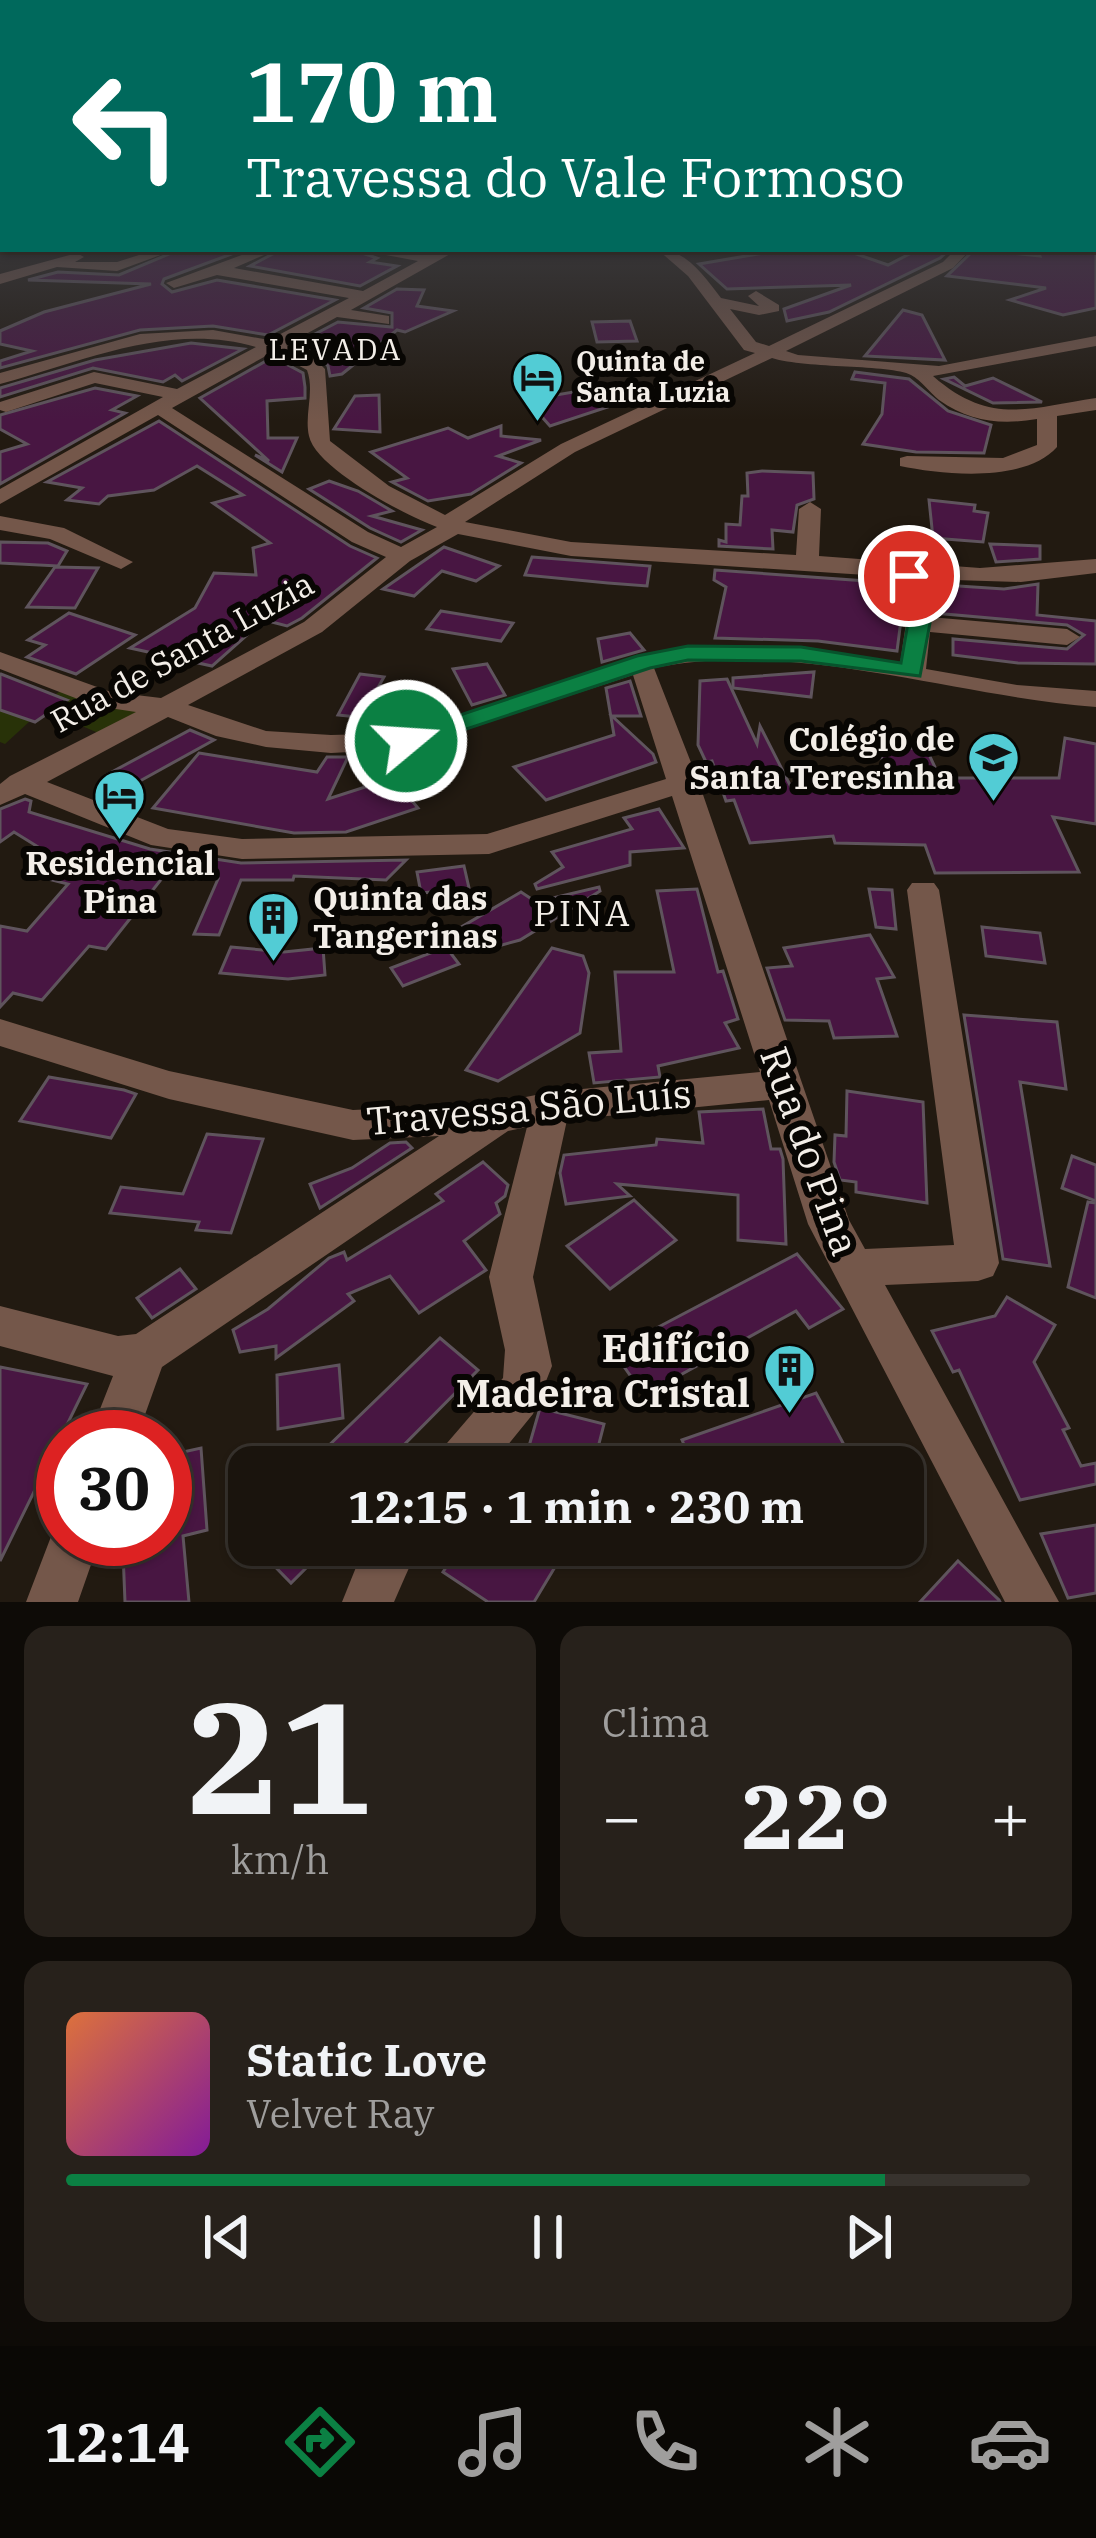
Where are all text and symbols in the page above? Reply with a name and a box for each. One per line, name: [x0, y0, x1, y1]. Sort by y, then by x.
text: 170 m: [246, 36, 498, 145]
icon: left: [48, 48, 204, 204]
text: Travessa do Vale Formoso: [246, 142, 905, 212]
district label: LEVADA: [269, 329, 403, 368]
place label: Quinta de Santa Luzia: [576, 343, 730, 409]
hotel icon: Quinta de Santa Luzia: [509, 350, 565, 424]
pin: [858, 525, 960, 627]
icon: arrive: [876, 543, 942, 609]
street label: Rua de Santa Luzia: [43, 561, 321, 742]
position arrow: [343, 678, 469, 804]
place label: Colégio de Santa Teresinha: [689, 717, 955, 798]
school or university icon: Colégio de Santa Teresinha: [966, 730, 1022, 804]
hotel icon: Residencial Pina: [92, 768, 148, 842]
place label: Residencial Pina: [25, 841, 215, 922]
place label: Quinta das Tangerinas: [313, 876, 498, 957]
building icon: Quinta das Tangerinas: [246, 889, 302, 963]
district label: PINA: [533, 889, 633, 936]
street label: Rua do Pina: [749, 1040, 872, 1262]
street label: Travessa São Luís: [364, 1067, 694, 1146]
place label: Edifício Madeira Cristal: [456, 1322, 750, 1418]
building icon: Edifício Madeira Cristal: [761, 1342, 817, 1416]
speed limit sign: 30: [36, 1410, 192, 1566]
text: 12:15 · 1 min · 230 m: [348, 1477, 804, 1535]
text: 21: [186, 1654, 374, 1857]
text: Clima: [602, 1697, 710, 1748]
text: 22°: [741, 1757, 891, 1874]
text: −: [602, 1773, 642, 1859]
text: +: [990, 1773, 1030, 1859]
text: km/h: [231, 1834, 329, 1885]
text: Static Love: [246, 2030, 487, 2088]
text: Velvet Ray: [246, 2088, 434, 2139]
icon: previous: [194, 2204, 260, 2270]
icon: pause: [515, 2204, 581, 2270]
icon: next: [836, 2204, 902, 2270]
icon: directions: [278, 2400, 362, 2484]
icon: music: [451, 2400, 535, 2484]
icon: phone: [623, 2400, 707, 2484]
icon: climate: [795, 2400, 879, 2484]
icon: car: [968, 2400, 1052, 2484]
text: 12:14: [44, 2407, 190, 2477]

